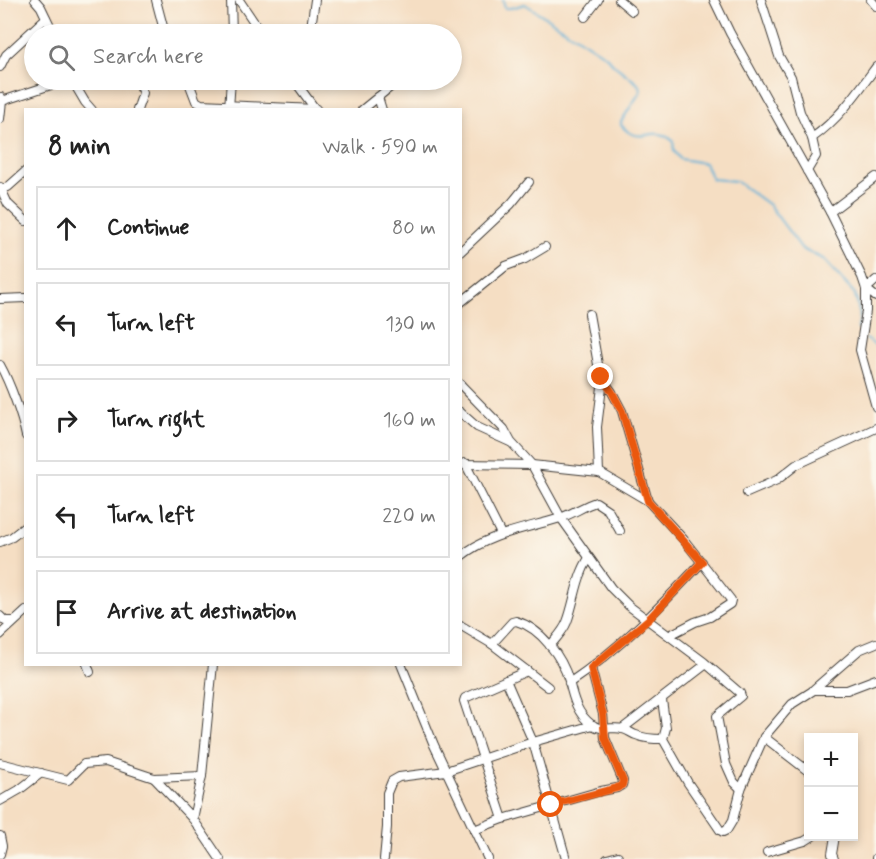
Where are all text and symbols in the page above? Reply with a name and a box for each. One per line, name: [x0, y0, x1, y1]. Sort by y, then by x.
search box: [24, 24, 462, 90]
icon: search: [45, 41, 78, 74]
text: Search here: [93, 43, 204, 71]
text: 8 min: [48, 130, 111, 164]
text: Walk · 590 m: [322, 134, 438, 161]
icon: ahead: [50, 212, 83, 245]
text: Continue: [107, 214, 189, 242]
text: 80 m: [392, 215, 436, 242]
icon: left: [50, 308, 83, 341]
text: Turn left: [107, 310, 195, 338]
text: 130 m: [385, 311, 436, 338]
route end: [587, 363, 613, 389]
icon: right: [50, 404, 83, 437]
text: Turn right: [107, 406, 205, 434]
text: 160 m: [383, 407, 436, 434]
icon: left: [50, 500, 83, 533]
text: Turn left: [107, 502, 195, 530]
text: 220 m: [382, 503, 436, 530]
icon: arrive: [50, 596, 83, 629]
text: Arrive at destination: [107, 598, 297, 626]
map controls: [804, 733, 858, 841]
button: +: [804, 733, 858, 787]
button: −: [804, 787, 858, 841]
route start: [537, 791, 563, 817]

